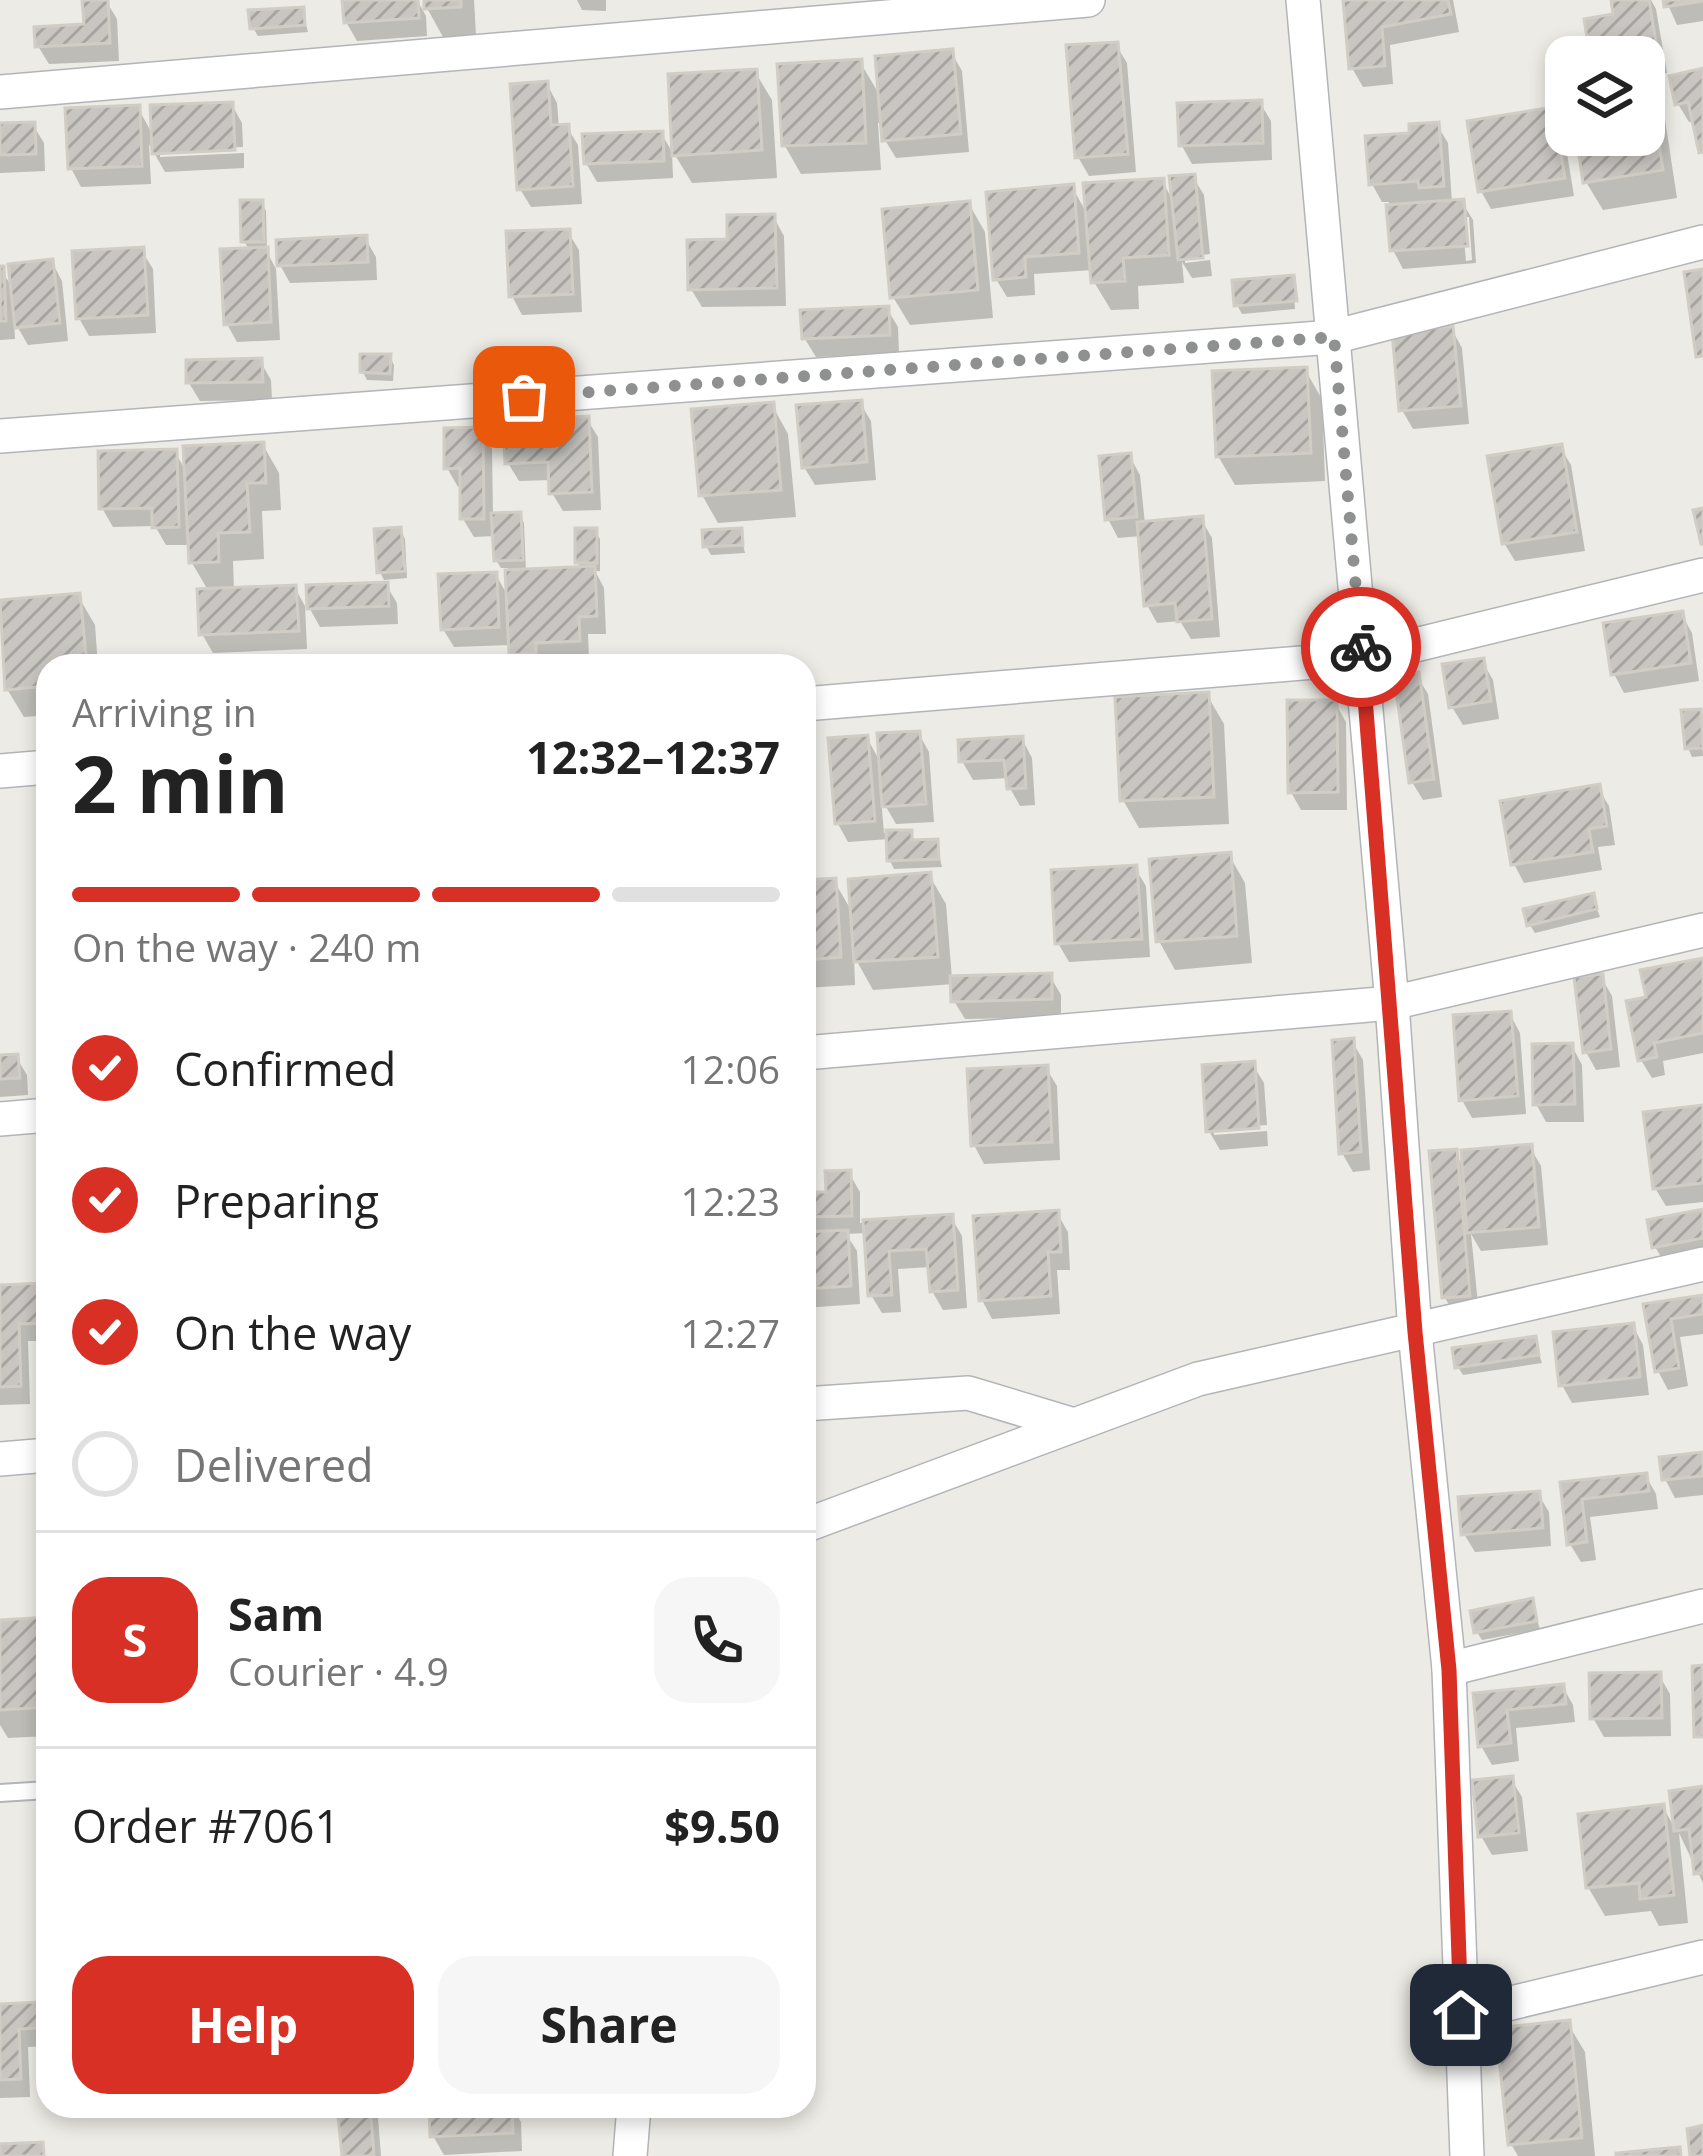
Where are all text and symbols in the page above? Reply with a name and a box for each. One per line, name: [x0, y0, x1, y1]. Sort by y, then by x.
map controls: [1545, 36, 1665, 156]
button: layers: [1545, 36, 1665, 156]
pin: [473, 346, 575, 448]
icon: bag: [491, 364, 557, 430]
courier: [1301, 587, 1421, 707]
icon: bike: [1328, 614, 1394, 680]
text: Arriving in: [72, 685, 257, 738]
text: 12:32–12:37: [526, 726, 780, 787]
text: 2 min: [72, 730, 289, 836]
text: On the way · 240 m: [72, 920, 421, 973]
icon: check: [72, 1035, 138, 1101]
text: Confirmed: [174, 1038, 396, 1099]
text: 12:06: [681, 1042, 780, 1095]
icon: check: [72, 1167, 138, 1233]
text: Preparing: [174, 1170, 379, 1231]
text: 12:23: [681, 1174, 780, 1227]
icon: check: [72, 1299, 138, 1365]
text: On the way: [174, 1302, 411, 1363]
text: 12:27: [681, 1306, 780, 1359]
text: Delivered: [174, 1434, 374, 1495]
button: phone: [654, 1577, 780, 1703]
text: Sam: [228, 1583, 324, 1644]
text: S: [123, 1609, 147, 1670]
text: Courier · 4.9: [228, 1644, 449, 1697]
text: Order #7061: [72, 1795, 340, 1856]
text: $9.50: [664, 1795, 780, 1856]
button: Help: [72, 1956, 414, 2094]
button: Share: [438, 1956, 780, 2094]
pin: [1410, 1964, 1512, 2066]
icon: home: [1428, 1982, 1494, 2048]

